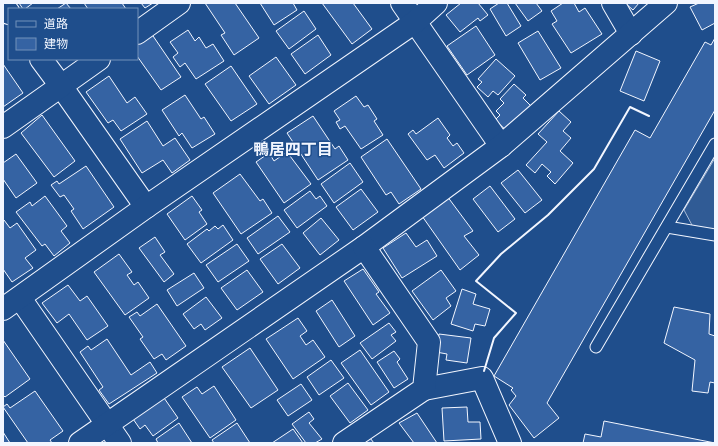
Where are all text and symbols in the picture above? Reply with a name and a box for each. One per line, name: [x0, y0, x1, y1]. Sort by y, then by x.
legend: [8, 8, 138, 60]
text: 道路: [44, 16, 68, 31]
text: 建物: [44, 36, 68, 51]
district label: 鴨居四丁目: [253, 139, 333, 159]

